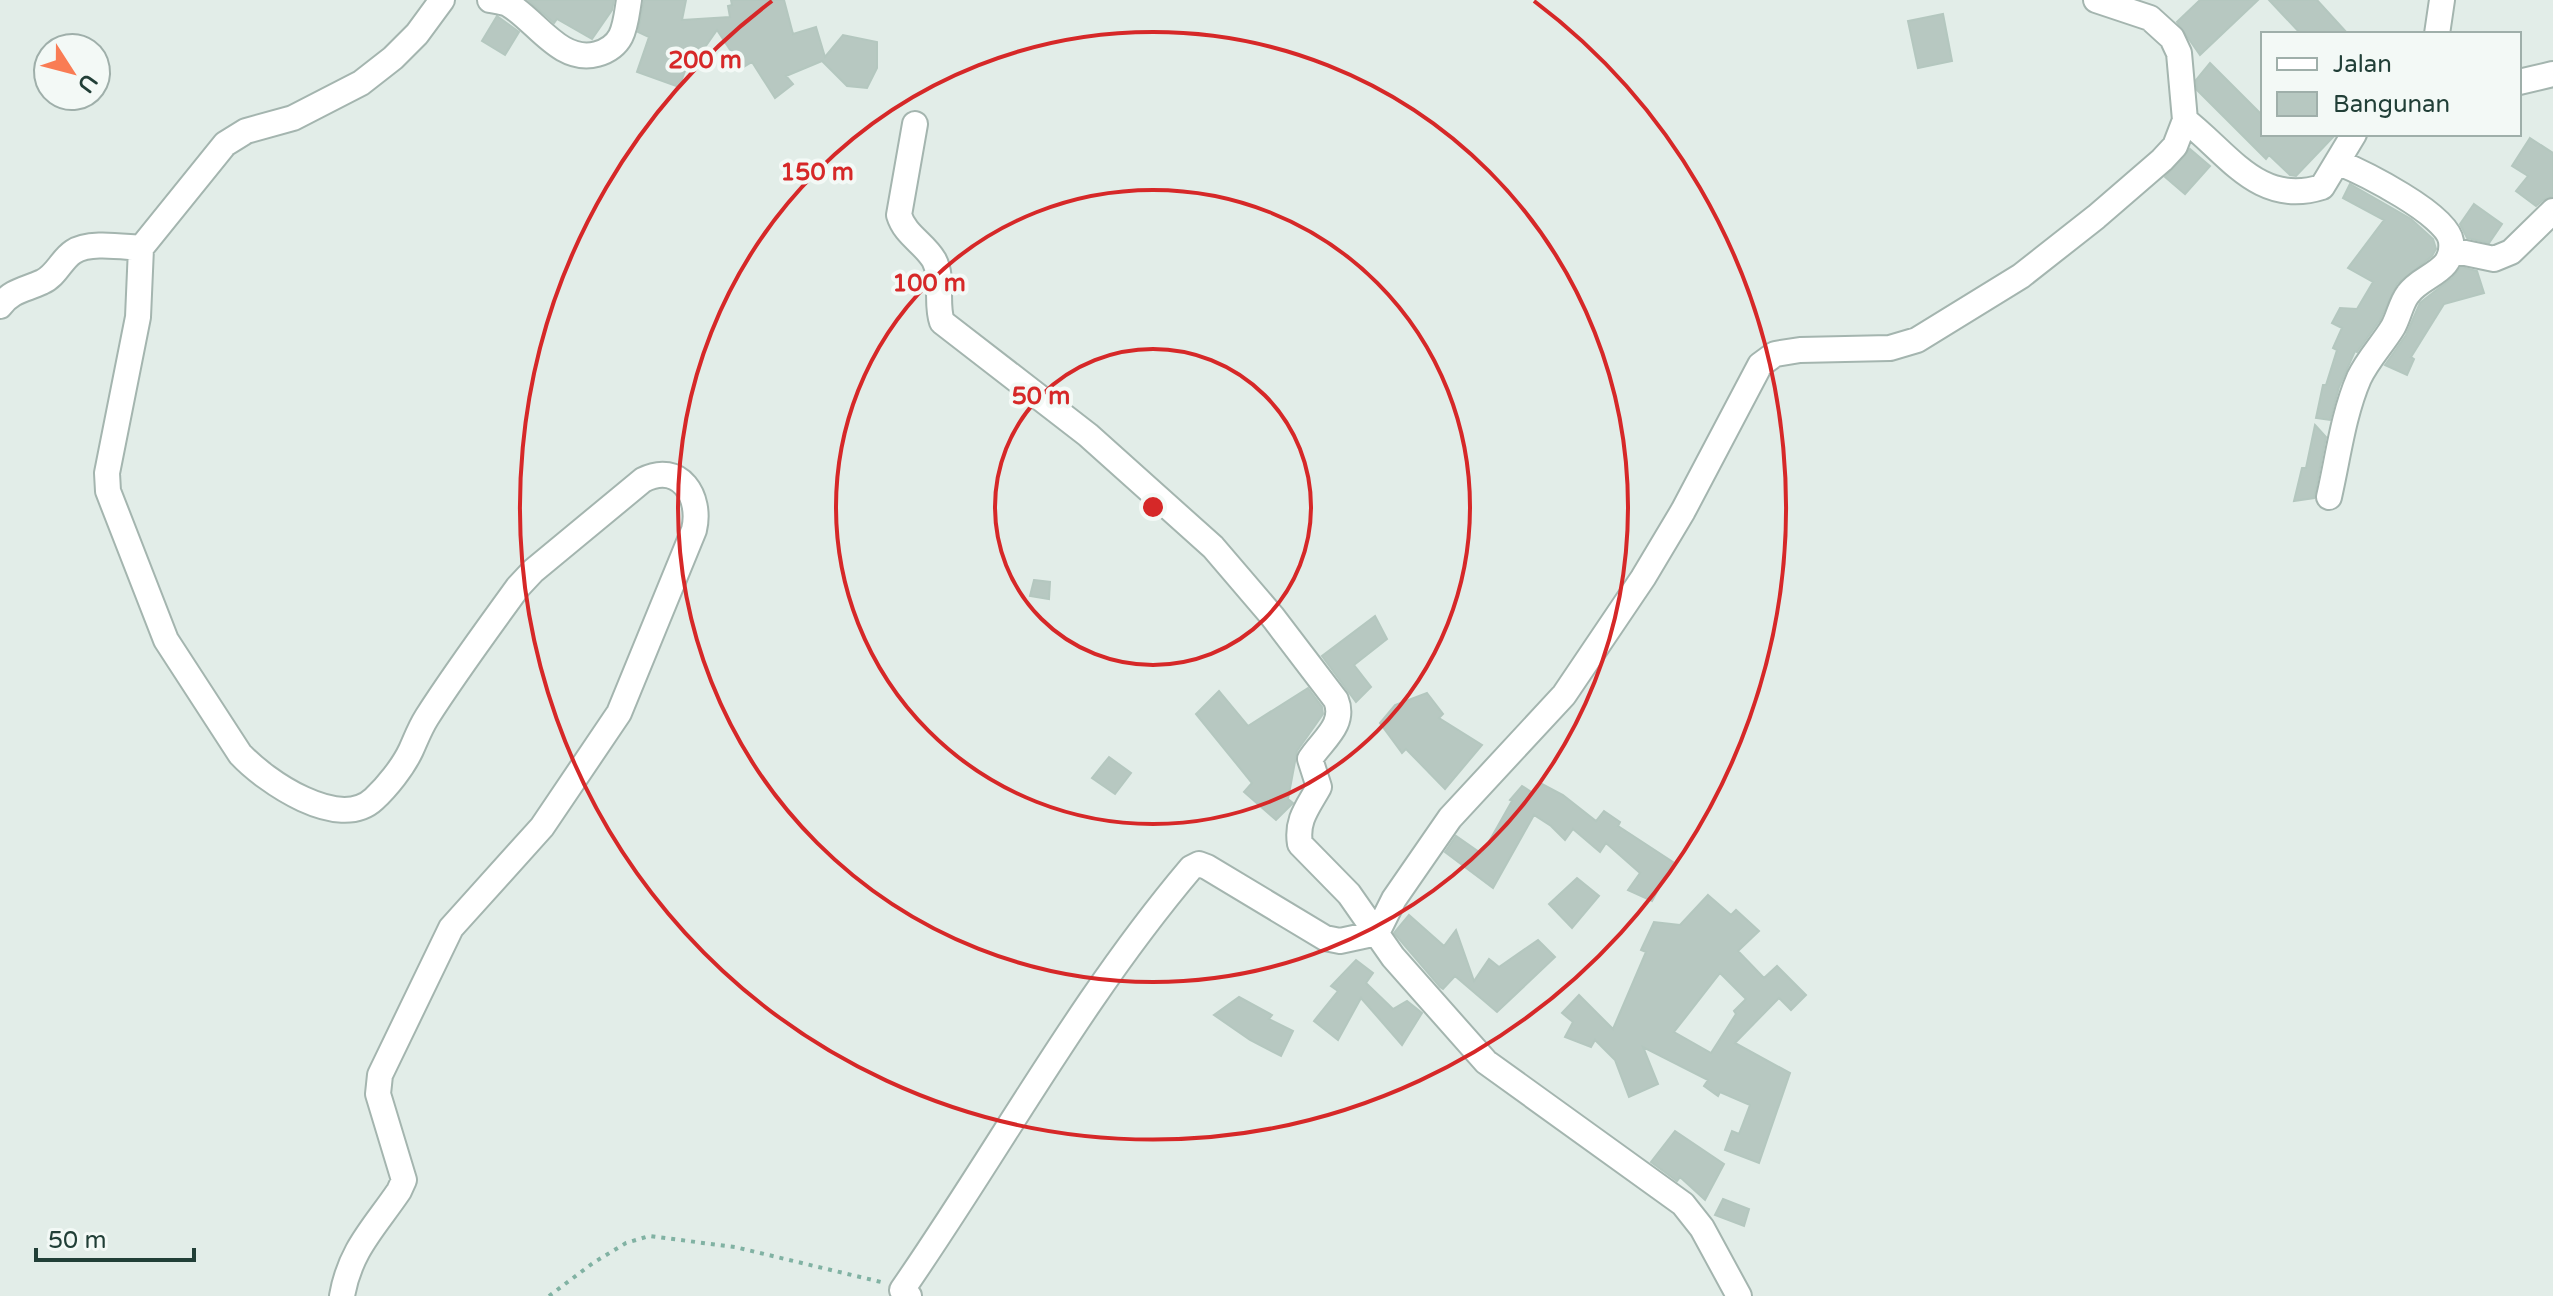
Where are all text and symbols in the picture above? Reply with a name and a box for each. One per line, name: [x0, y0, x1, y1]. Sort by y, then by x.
north arrow: [32, 32, 112, 112]
legend: [2261, 32, 2521, 136]
text: 200 m: [668, 46, 742, 75]
text: Jalan: [2333, 50, 2392, 79]
text: U: [72, 69, 103, 98]
text: Bangunan: [2333, 90, 2450, 119]
text: 150 m: [780, 158, 854, 187]
text: 100 m: [892, 269, 966, 298]
text: 50 m: [1012, 382, 1070, 411]
centre of rings: [1139, 493, 1167, 521]
scale bar: [36, 1212, 194, 1262]
text: 50 m: [48, 1226, 106, 1255]

